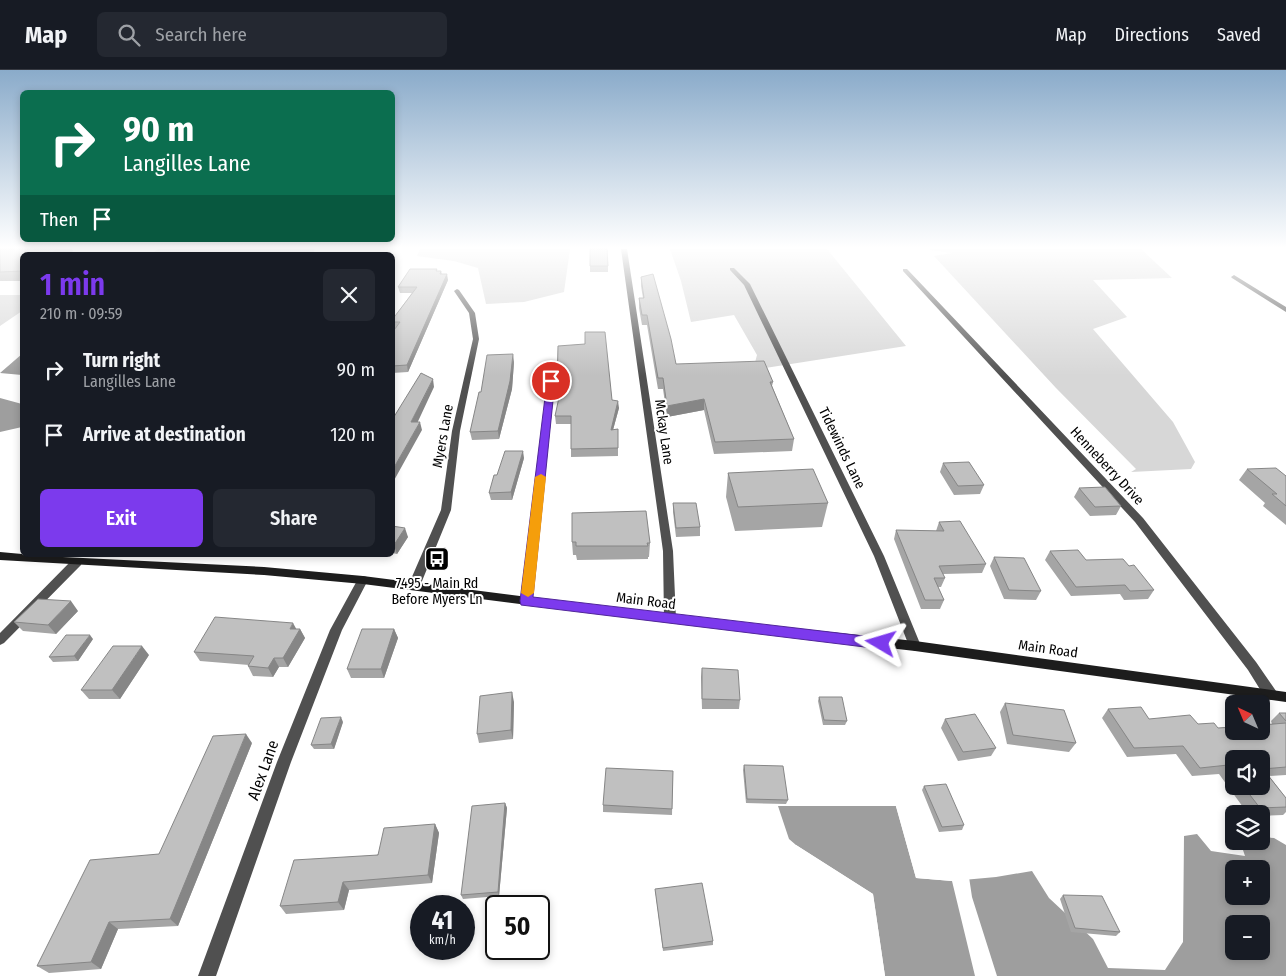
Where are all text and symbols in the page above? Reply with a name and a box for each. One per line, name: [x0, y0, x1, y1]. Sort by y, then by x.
search box: [97, 12, 447, 57]
text: Map: [25, 21, 67, 49]
icon: search: [115, 21, 143, 49]
text: Search here: [155, 23, 247, 46]
text: Map: [1055, 24, 1087, 46]
text: Directions: [1115, 24, 1189, 46]
text: Saved: [1217, 24, 1261, 46]
text: 90 m: [123, 108, 194, 150]
icon: right: [40, 110, 105, 175]
text: Langilles Lane: [123, 150, 251, 177]
icon: arrive: [88, 205, 116, 233]
text: Then: [40, 208, 78, 231]
text: 1 min: [40, 267, 105, 303]
button: close: [323, 269, 375, 321]
text: 210 m · 09:59: [40, 304, 123, 323]
text: Turn right: [83, 349, 160, 372]
icon: right: [40, 356, 68, 384]
text: 90 m: [337, 358, 375, 381]
pin: [530, 360, 572, 402]
icon: arrive: [537, 367, 565, 395]
text: Langilles Lane: [83, 372, 176, 391]
street label: Mckay Lane: [651, 398, 677, 466]
street label: Myers Lane: [429, 403, 457, 469]
street label: Tidewinds Lane: [815, 404, 869, 492]
icon: arrive: [40, 421, 68, 449]
text: Arrive at destination: [83, 423, 246, 446]
text: 120 m: [330, 423, 375, 446]
street label: Henneberry Drive: [1067, 423, 1147, 509]
button: Exit: [40, 489, 203, 547]
button: Share: [213, 489, 375, 547]
bus stop icon: 7495 - Main Rd Before Myers Ln: [424, 546, 450, 572]
place label: 7495 - Main Rd Before Myers Ln: [391, 575, 483, 608]
street label: Main Road: [615, 589, 677, 613]
position arrow: [854, 616, 906, 668]
street label: Main Road: [1017, 636, 1079, 662]
north arrow: [1225, 695, 1270, 740]
map controls: [1225, 695, 1270, 960]
street label: Alex Lane: [243, 737, 283, 802]
button: sound: [1225, 750, 1270, 795]
button: layers: [1225, 805, 1270, 850]
button: +: [1225, 860, 1270, 905]
speed limit sign: 50: [485, 895, 550, 960]
text: 41: [432, 906, 453, 936]
button: −: [1225, 915, 1270, 960]
text: km/h: [429, 933, 456, 947]

